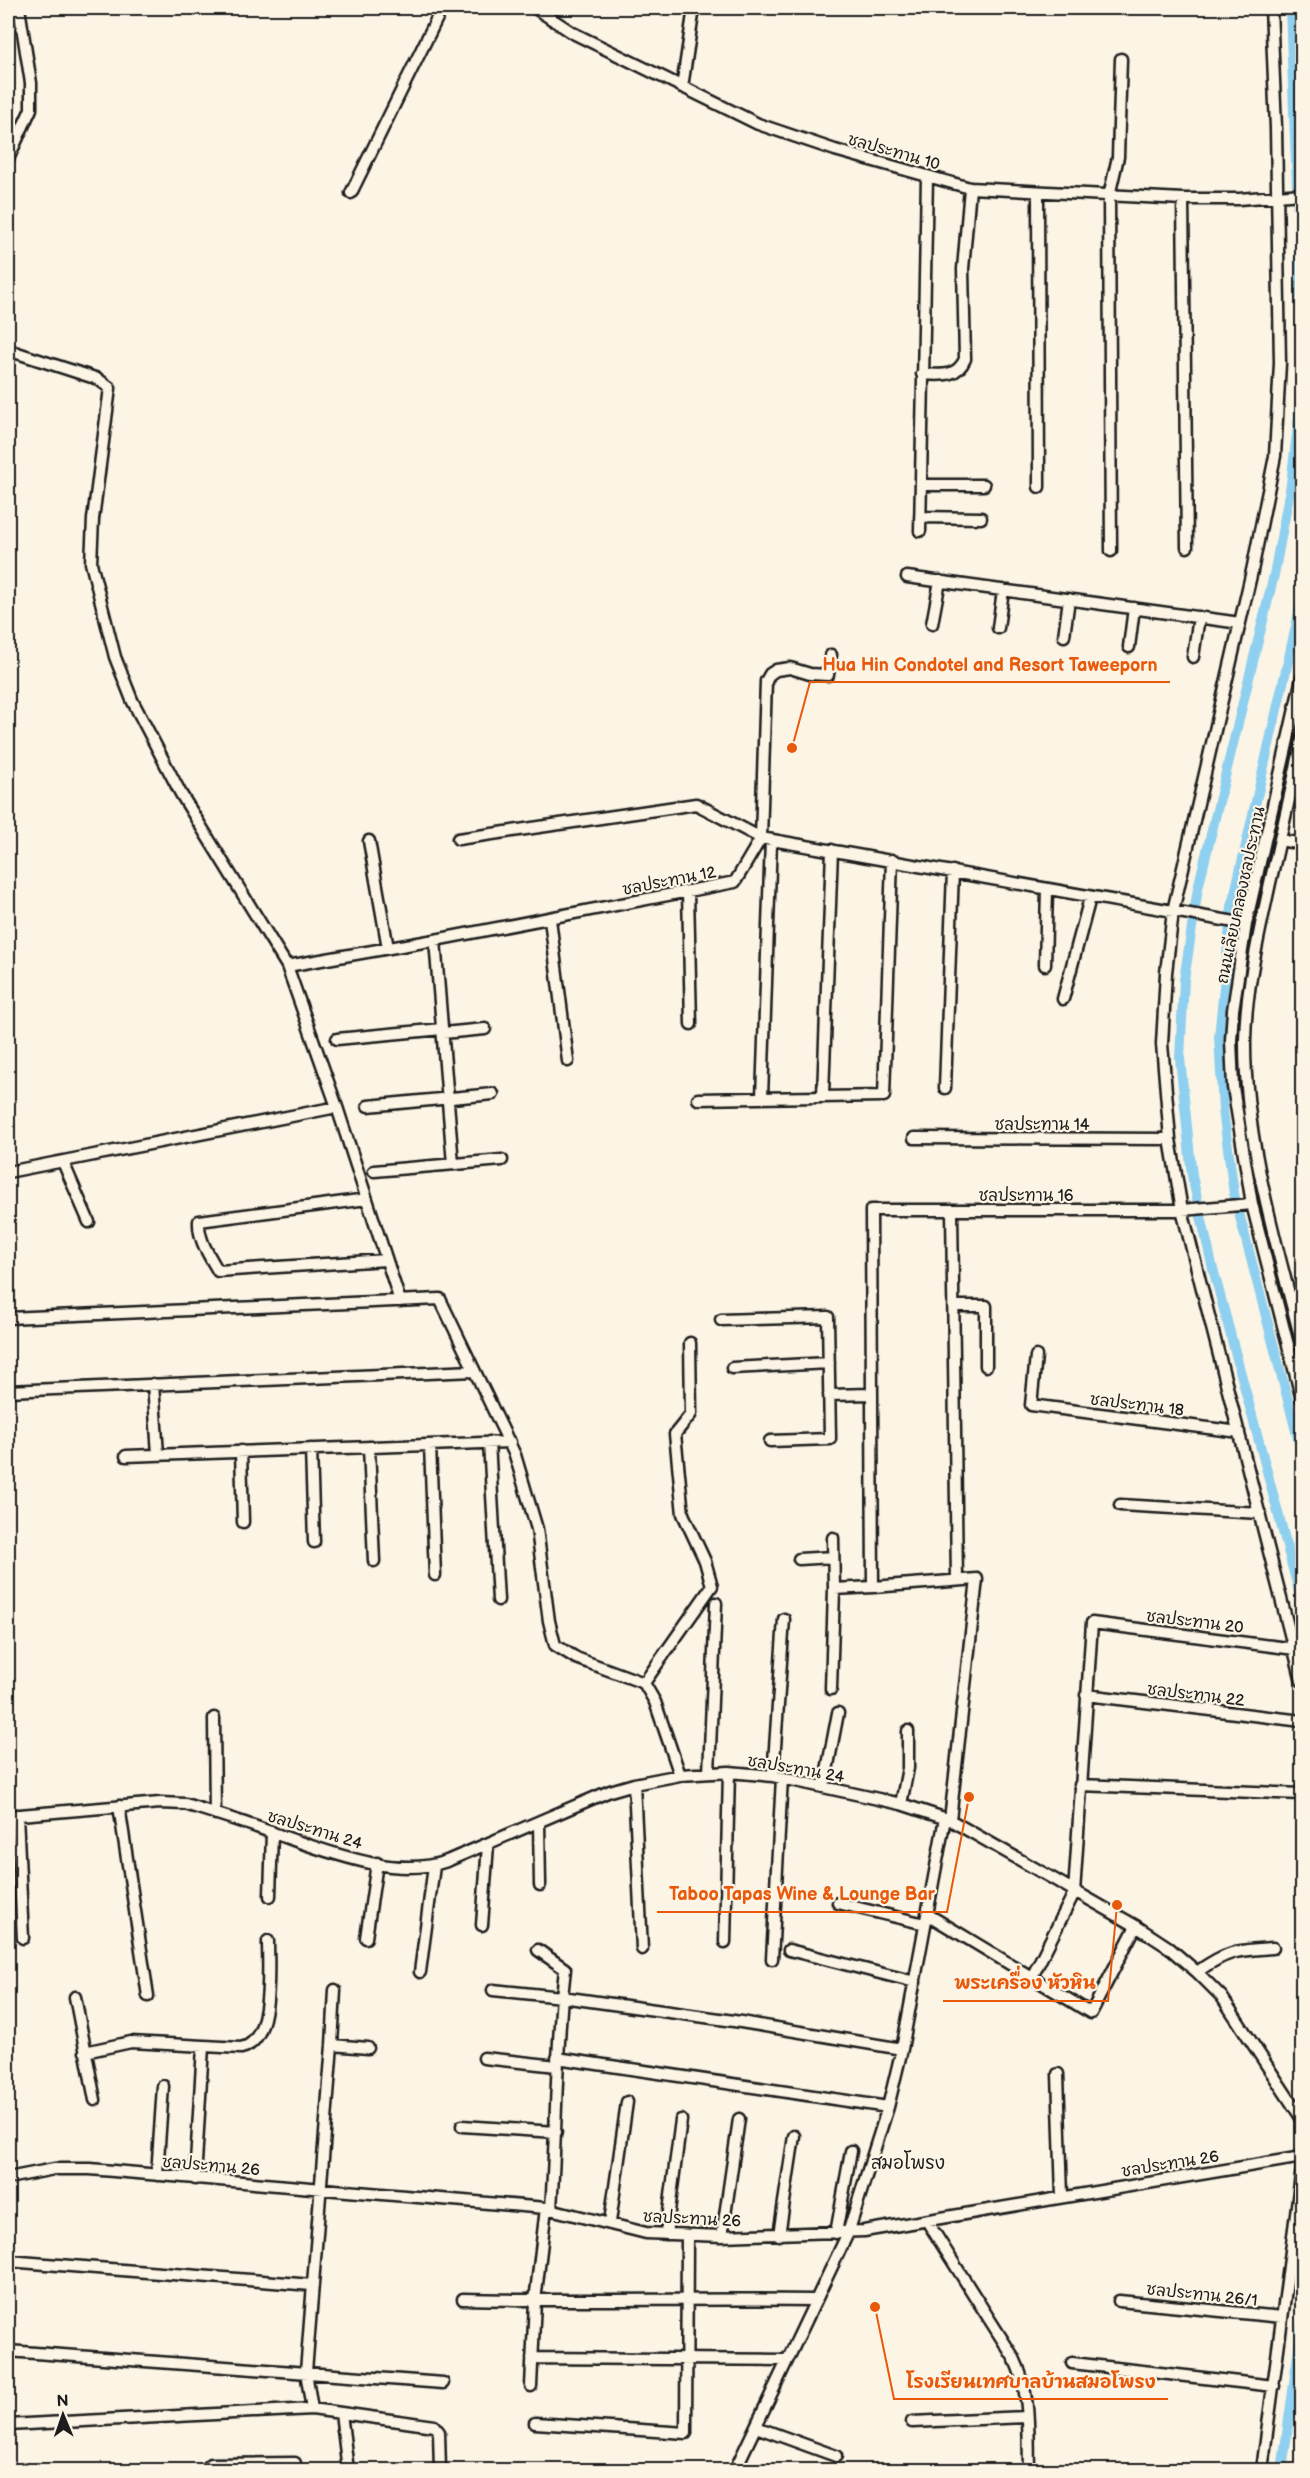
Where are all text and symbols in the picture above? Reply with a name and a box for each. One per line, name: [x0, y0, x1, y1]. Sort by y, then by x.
street label: ชลประทาน 10: [845, 129, 942, 175]
callout: Hua Hin Condotel and Resort Taweeporn: [810, 646, 1170, 682]
text: Hua Hin Condotel and Resort Taweeporn: [822, 655, 1158, 676]
street label: ถนนเลียบคลองชลประทาน: [1211, 804, 1270, 986]
street label: ชลประทาน 12: [621, 862, 718, 900]
street label: ชลประทาน 14: [994, 1115, 1090, 1135]
street label: ชลประทาน 16: [978, 1186, 1074, 1206]
street label: ชลประทาน 18: [1089, 1389, 1185, 1421]
street label: ชลประทาน 20: [1145, 1606, 1245, 1638]
street label: ชลประทาน 22: [1146, 1679, 1246, 1711]
street label: ชลประทาน 24: [746, 1751, 846, 1787]
street label: ชลประทาน 24: [265, 1806, 365, 1854]
callout: Taboo Tapas Wine & Lounge Bar: [657, 1876, 947, 1912]
text: Taboo Tapas Wine & Lounge Bar: [669, 1884, 936, 1905]
callout: พระเครื่อง หัวหิน: [943, 1965, 1108, 2001]
text: พระเครื่อง หัวหิน: [954, 1965, 1096, 1994]
street label: ชลประทาน 26: [1120, 2146, 1221, 2182]
district label: สมอโพรง: [871, 2150, 945, 2174]
street label: ชลประทาน 26: [161, 2152, 261, 2180]
street label: ชลประทาน 26: [642, 2206, 742, 2232]
street label: ชลประทาน 26/1: [1145, 2279, 1259, 2311]
callout: โรงเรียนเทศบาลบ้านสมอโพรง: [894, 2363, 1168, 2399]
text: โรงเรียนเทศบาลบ้านสมอโพรง: [905, 2370, 1156, 2393]
north arrow: [33, 2385, 93, 2445]
text: N: [56, 2392, 69, 2411]

